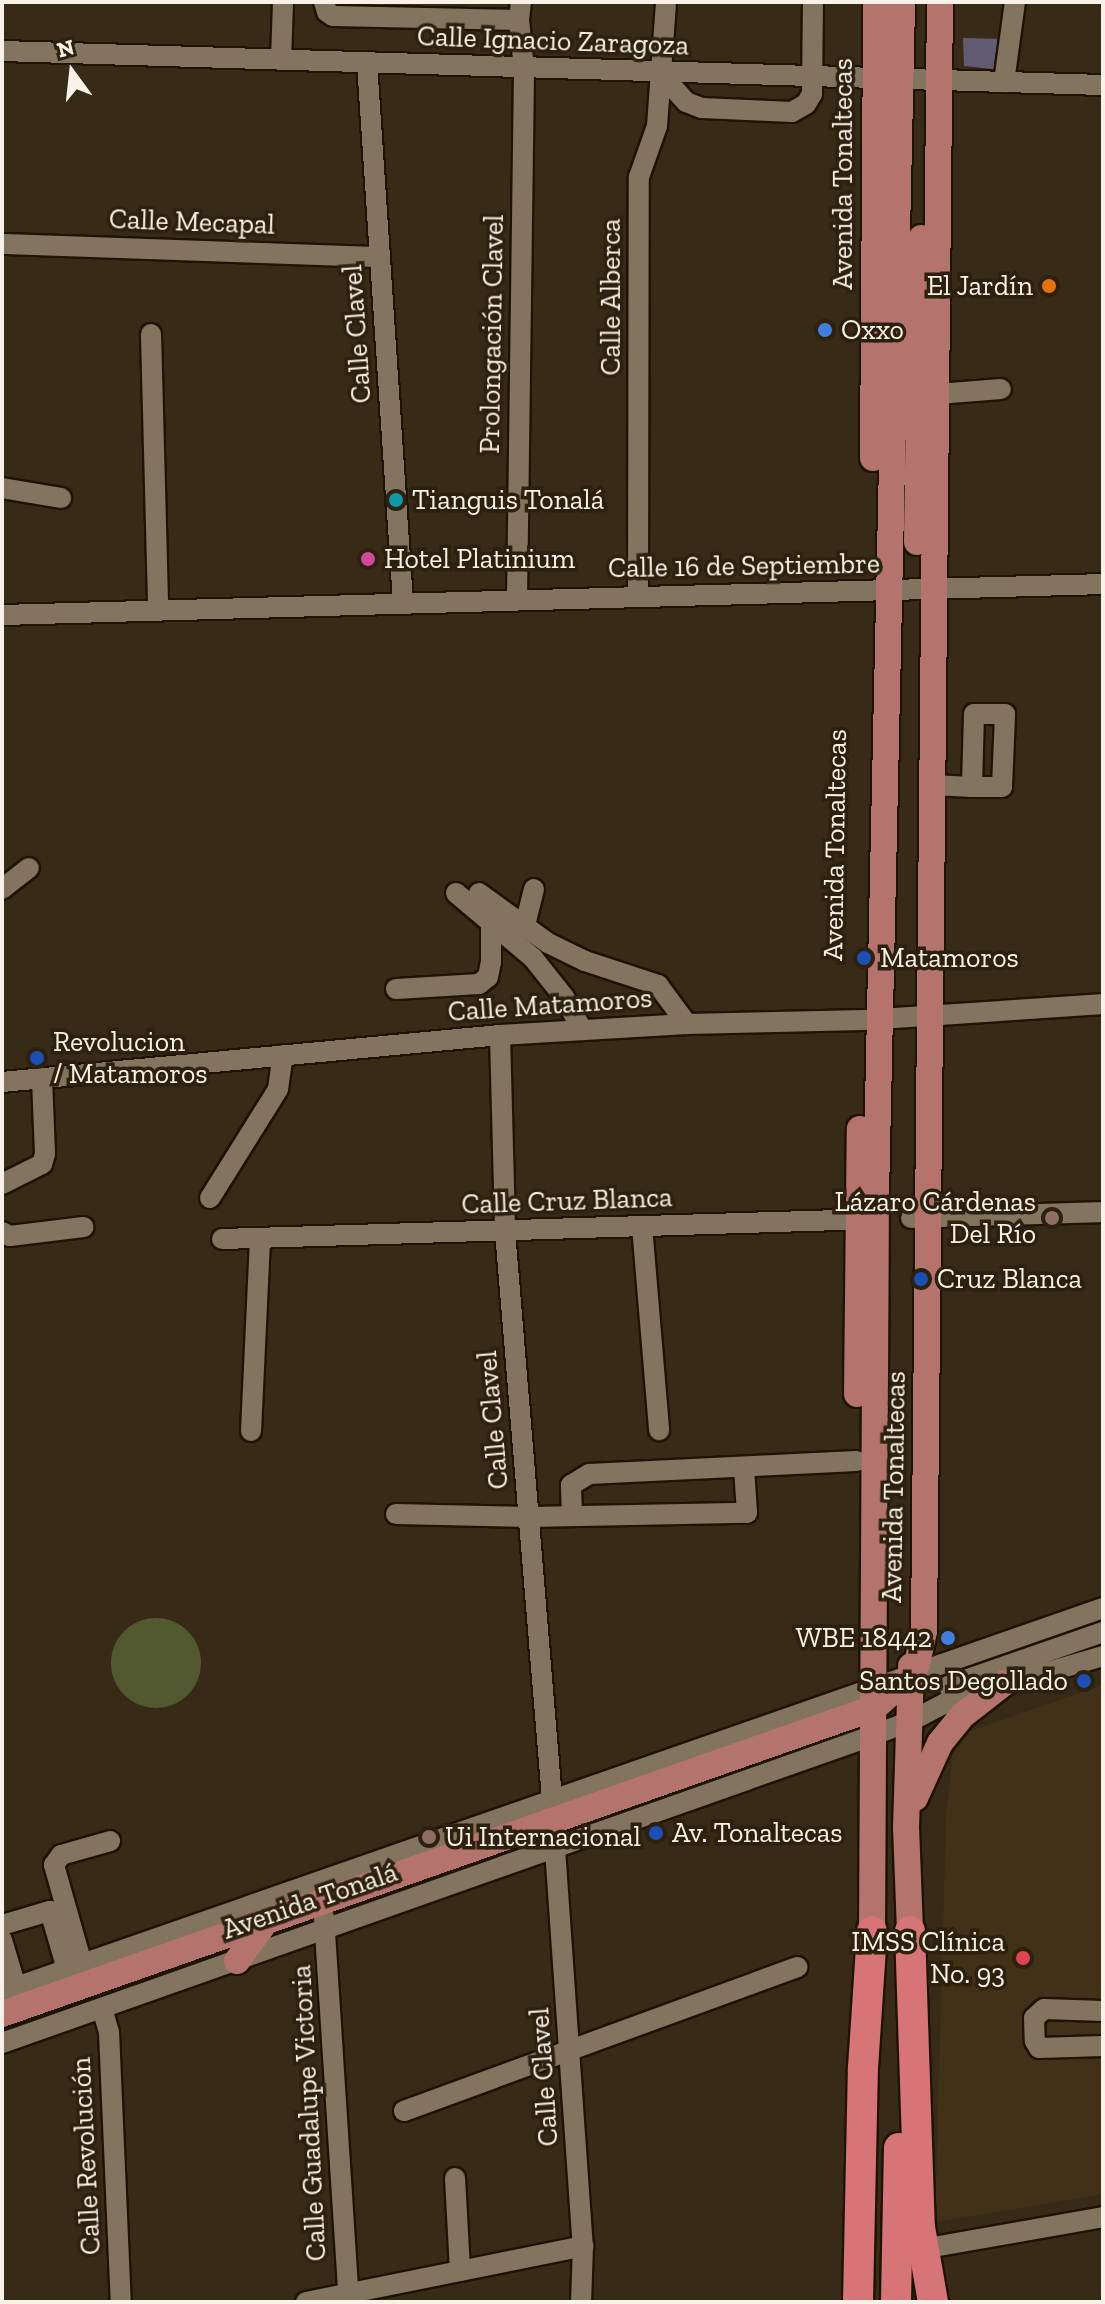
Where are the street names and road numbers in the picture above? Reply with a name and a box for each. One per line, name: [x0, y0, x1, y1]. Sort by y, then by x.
street label: Calle Ignacio Zaragoza: [417, 19, 689, 63]
street label: Avenida Tonaltecas: [826, 58, 860, 290]
street label: Calle Mecapal: [108, 202, 276, 242]
street label: Prolongación Clavel: [473, 214, 511, 454]
street label: Calle Alberca: [594, 218, 628, 376]
street label: Calle Clavel: [335, 264, 379, 404]
street label: Calle 16 de Septiembre: [608, 547, 880, 585]
street label: Avenida Tonaltecas: [816, 729, 854, 961]
street label: Calle Matamoros: [447, 981, 653, 1029]
street label: Calle Cruz Blanca: [461, 1181, 673, 1221]
street label: Calle Clavel: [470, 1349, 516, 1491]
street label: Avenida Tonaltecas: [875, 1371, 913, 1603]
street label: Avenida Tonalá: [218, 1855, 402, 1947]
street label: Calle Guadalupe Victoria: [284, 1963, 334, 2263]
street label: Calle Clavel: [522, 2007, 566, 2147]
street label: Calle Revolución: [64, 2056, 108, 2256]

